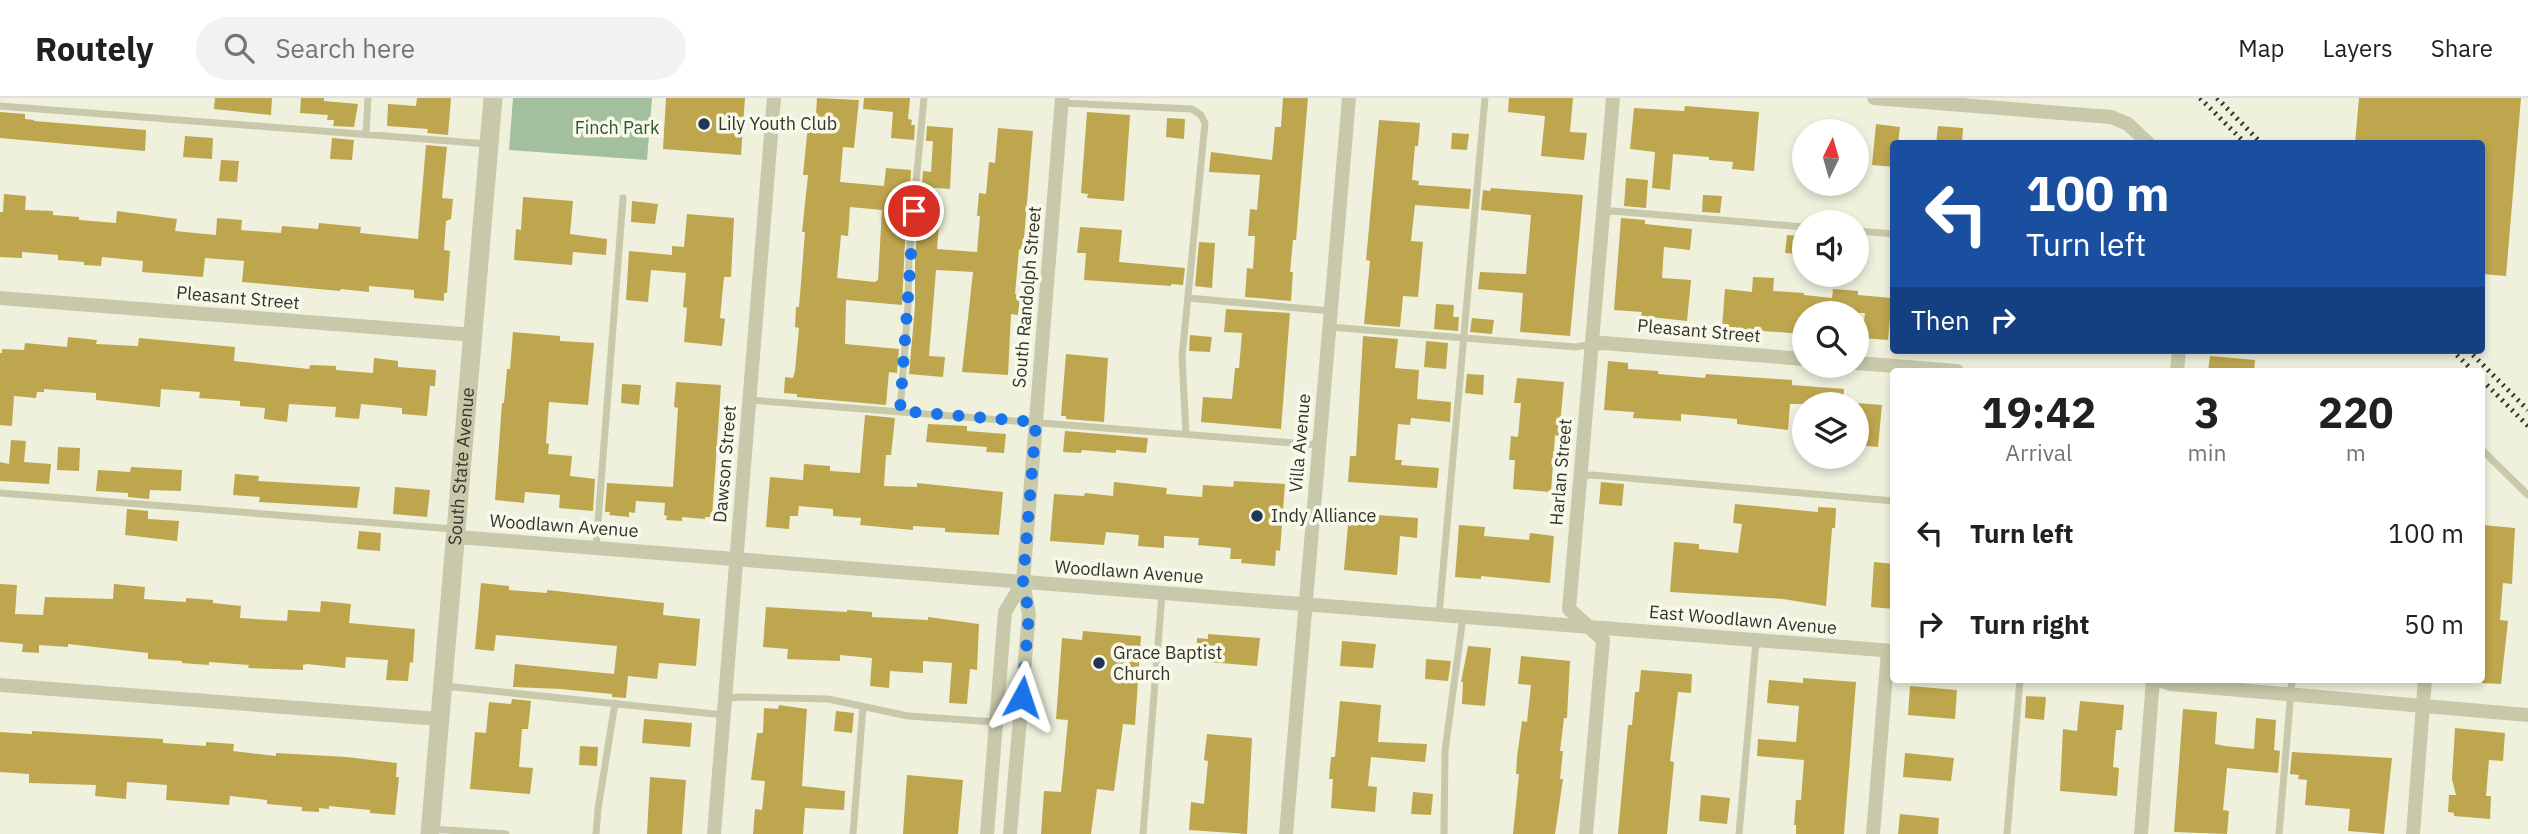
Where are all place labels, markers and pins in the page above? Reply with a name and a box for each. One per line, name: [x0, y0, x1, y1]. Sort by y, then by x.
place label: Lily Youth Club: [718, 112, 837, 135]
marker: Lily Youth Club: [696, 116, 712, 132]
pin: [884, 181, 944, 241]
place label: Indy Alliance: [1271, 504, 1377, 527]
marker: Indy Alliance: [1249, 508, 1265, 524]
place label: Grace Baptist Church: [1113, 641, 1222, 685]
marker: Grace Baptist Church: [1091, 655, 1107, 671]

